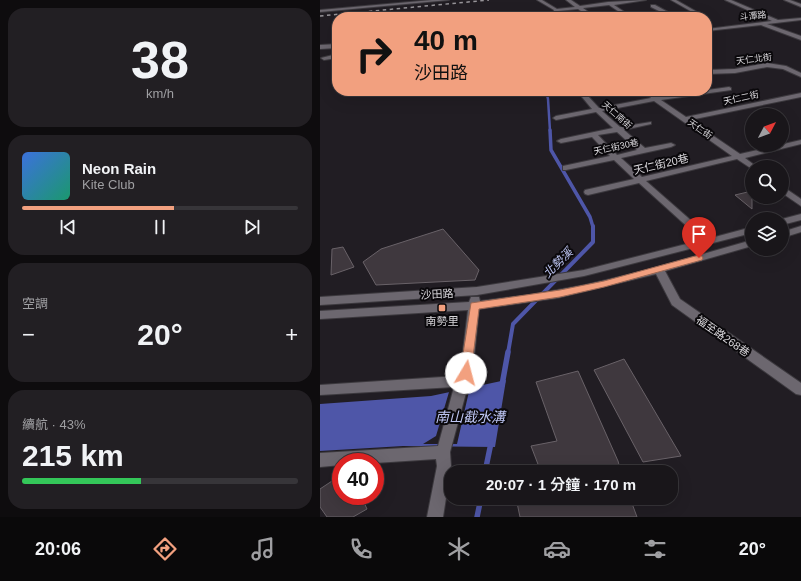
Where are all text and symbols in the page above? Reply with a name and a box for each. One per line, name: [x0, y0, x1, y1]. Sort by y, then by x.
street label: 斗潭路: [739, 9, 767, 23]
text: 40 m: [414, 25, 478, 56]
icon: right: [348, 28, 400, 80]
text: 38: [131, 31, 189, 89]
street label: 天仁北街: [736, 52, 772, 66]
text: 沙田路: [414, 63, 468, 83]
text: km/h: [146, 86, 174, 101]
street label: 天仁二街: [722, 89, 760, 107]
street label: 天仁南街: [600, 99, 634, 131]
north arrow: [745, 108, 789, 152]
map controls: [745, 108, 789, 256]
street label: 天仁街: [686, 117, 714, 141]
street label: 天仁街30巷: [592, 137, 640, 157]
street label: 天仁街20巷: [632, 152, 690, 176]
text: Neon Rain: [82, 160, 156, 177]
button: search: [745, 160, 789, 204]
text: Kite Club: [82, 177, 135, 192]
button: layers: [745, 212, 789, 256]
icon: previous: [57, 216, 79, 238]
icon: pause: [149, 216, 171, 238]
icon: next: [241, 216, 263, 238]
pin: [682, 217, 716, 258]
icon: arrive: [688, 223, 710, 245]
water label: 北勢溪: [540, 244, 577, 281]
street label: 沙田路: [420, 287, 454, 301]
text: 空調: [22, 296, 48, 311]
marker: 南勢里: [437, 303, 447, 313]
street label: 福至路268巷: [694, 313, 752, 359]
place label: 南勢里: [426, 315, 459, 327]
text: 20°: [137, 318, 183, 351]
text: −: [22, 322, 35, 347]
text: +: [285, 322, 298, 347]
position arrow: [445, 352, 487, 394]
water label: 南山截水溝: [435, 409, 507, 425]
text: 續航 · 43%: [22, 417, 86, 432]
text: 215 km: [22, 439, 124, 472]
speed limit sign: 40: [332, 453, 384, 505]
text: 20:07 · 1 分鐘 · 170 m: [486, 476, 636, 493]
icon: directions: [151, 535, 179, 563]
icon: music: [249, 535, 277, 563]
icon: phone: [347, 535, 375, 563]
icon: climate: [445, 535, 473, 563]
icon: car: [543, 535, 571, 563]
icon: filters: [641, 535, 669, 563]
text: 20:06: [35, 539, 81, 559]
text: 20°: [739, 539, 766, 559]

